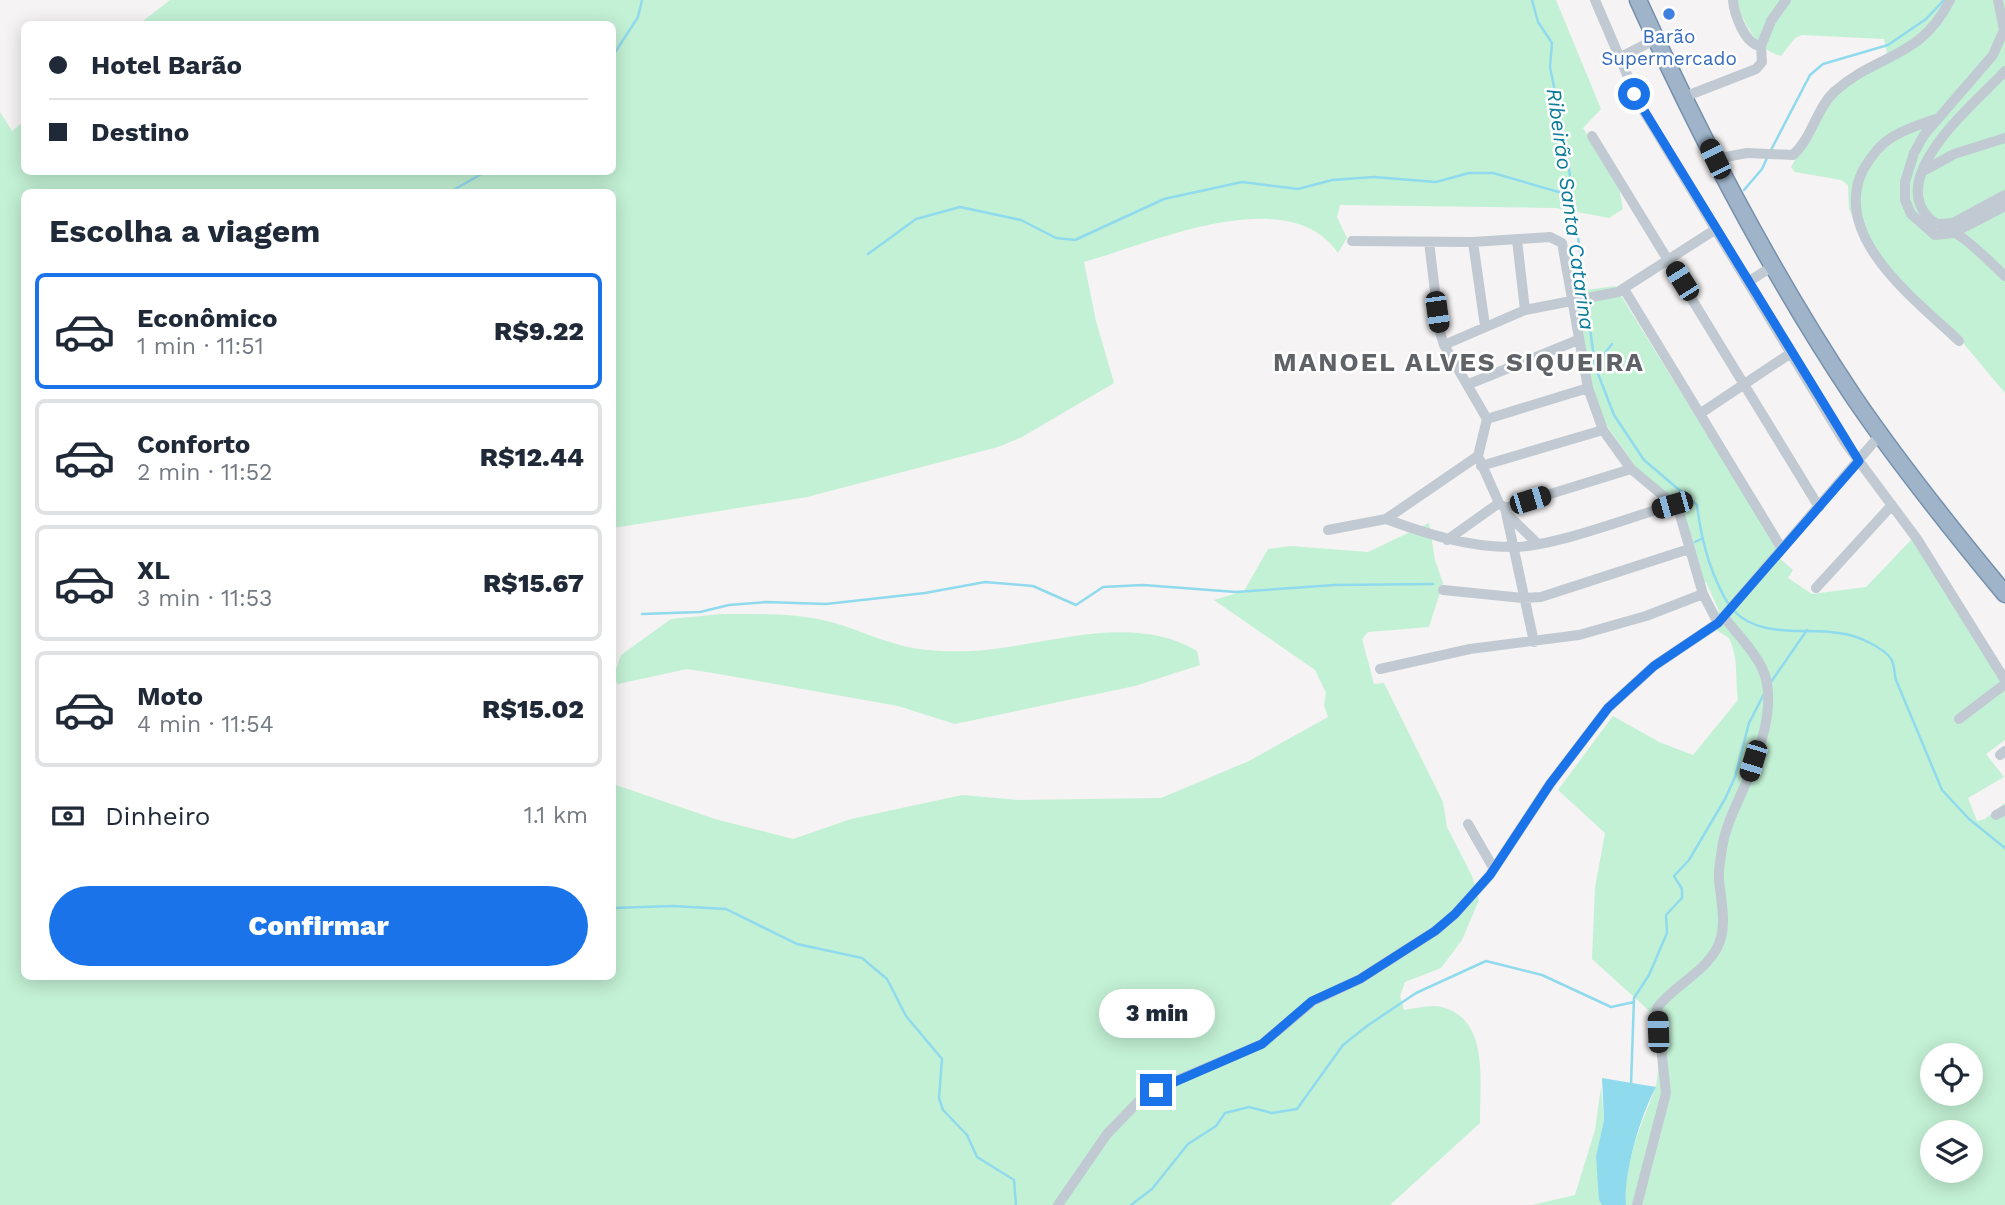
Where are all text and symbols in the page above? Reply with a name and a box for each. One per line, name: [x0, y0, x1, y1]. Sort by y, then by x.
marker: Barão Supermercado: [1661, 6, 1677, 22]
place label: Barão Supermercado: [1601, 25, 1737, 70]
text: Hotel Barão: [91, 50, 242, 80]
route start: [1618, 78, 1650, 110]
water label: Ribeirão Santa Catarina: [1542, 86, 1600, 332]
text: Destino: [91, 117, 189, 147]
car: [1697, 136, 1734, 182]
text: Escolha a viagem: [49, 212, 320, 250]
car: [1662, 258, 1703, 304]
car: [1424, 290, 1451, 334]
icon: car: [53, 300, 116, 363]
text: Econômico: [137, 303, 278, 333]
text: R$9.22: [494, 316, 584, 346]
text: 1 min · 11:51: [137, 333, 264, 360]
district label: MANOEL ALVES SIQUEIRA: [1273, 347, 1645, 377]
icon: car: [53, 426, 116, 489]
text: Conforto: [137, 429, 250, 459]
text: R$12.44: [480, 442, 584, 472]
text: 2 min · 11:52: [137, 459, 273, 486]
car: [1507, 484, 1554, 516]
car: [1649, 489, 1696, 521]
icon: car: [53, 552, 116, 615]
text: XL: [137, 555, 170, 585]
text: R$15.67: [483, 568, 584, 598]
text: 3 min · 11:53: [137, 585, 273, 612]
icon: car: [53, 678, 116, 741]
text: Moto: [137, 681, 203, 711]
text: R$15.02: [482, 694, 584, 724]
text: 4 min · 11:54: [137, 711, 274, 738]
car: [1737, 738, 1770, 784]
icon: cash: [49, 797, 87, 835]
text: Dinheiro: [105, 801, 210, 831]
text: 1.1 km: [524, 802, 588, 829]
button: Confirmar: [49, 886, 588, 966]
callout: 3 min: [1098, 988, 1214, 1038]
text: 3 min: [1126, 1000, 1188, 1027]
car: [1647, 1011, 1670, 1053]
map controls: [1920, 1043, 1983, 1183]
button: locate: [1920, 1043, 1983, 1106]
route end: [1140, 1074, 1172, 1106]
button: layers: [1920, 1120, 1983, 1183]

